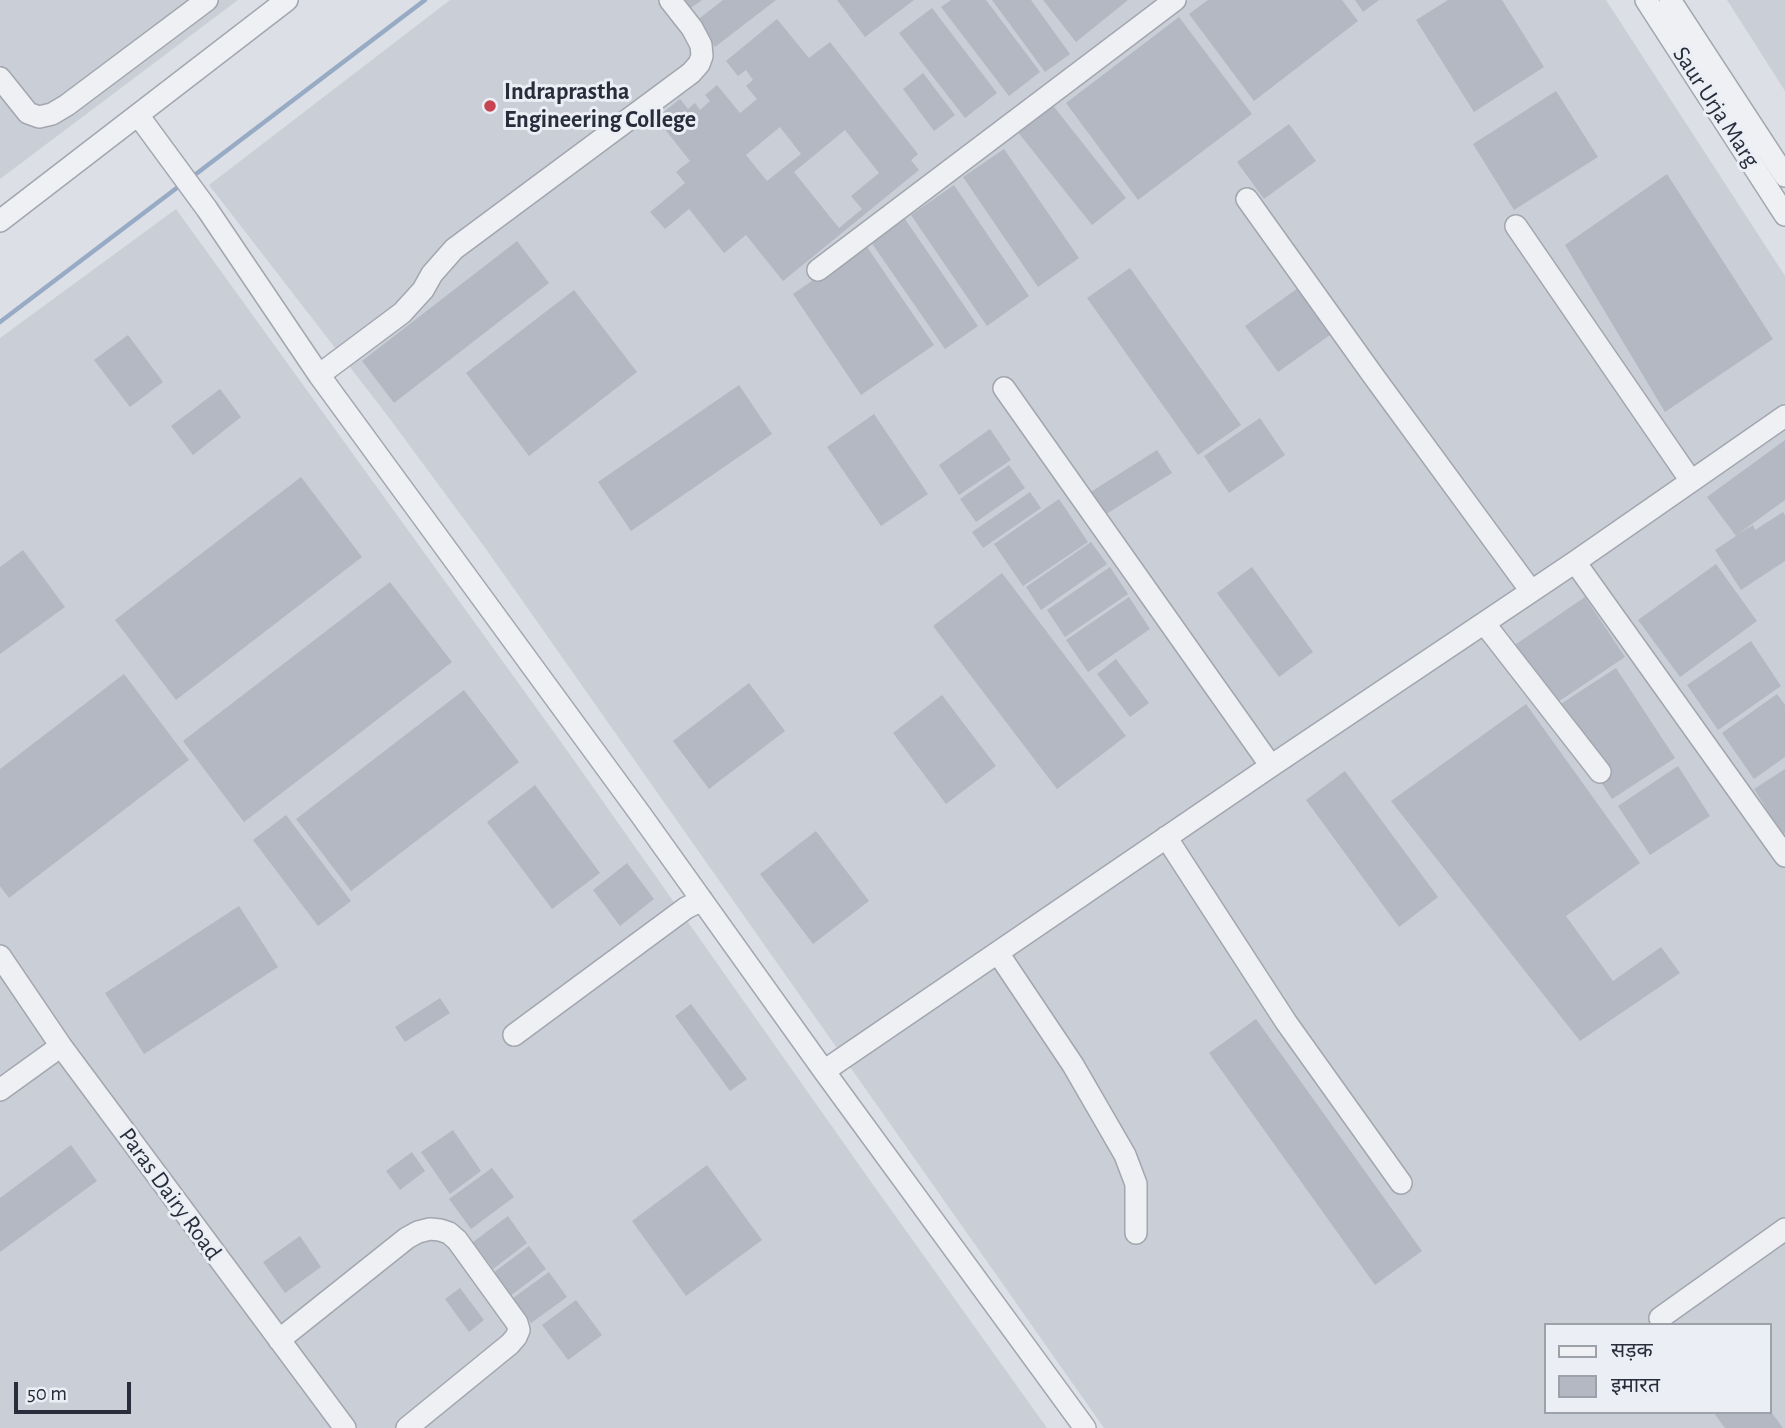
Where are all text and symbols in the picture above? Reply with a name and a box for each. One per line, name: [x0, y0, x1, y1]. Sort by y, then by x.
street label: Saur Urja Marg: [1666, 41, 1766, 173]
place label: Indraprastha Engineering College: [504, 78, 696, 134]
marker: Indraprastha Engineering College: [482, 98, 498, 114]
street label: Paras Dairy Road: [112, 1122, 228, 1266]
legend: [1544, 1323, 1771, 1414]
text: सड़क: [1611, 1340, 1653, 1361]
scale bar: [18, 1368, 135, 1412]
text: इमारत: [1611, 1375, 1660, 1396]
text: 50 m: [27, 1383, 67, 1404]

